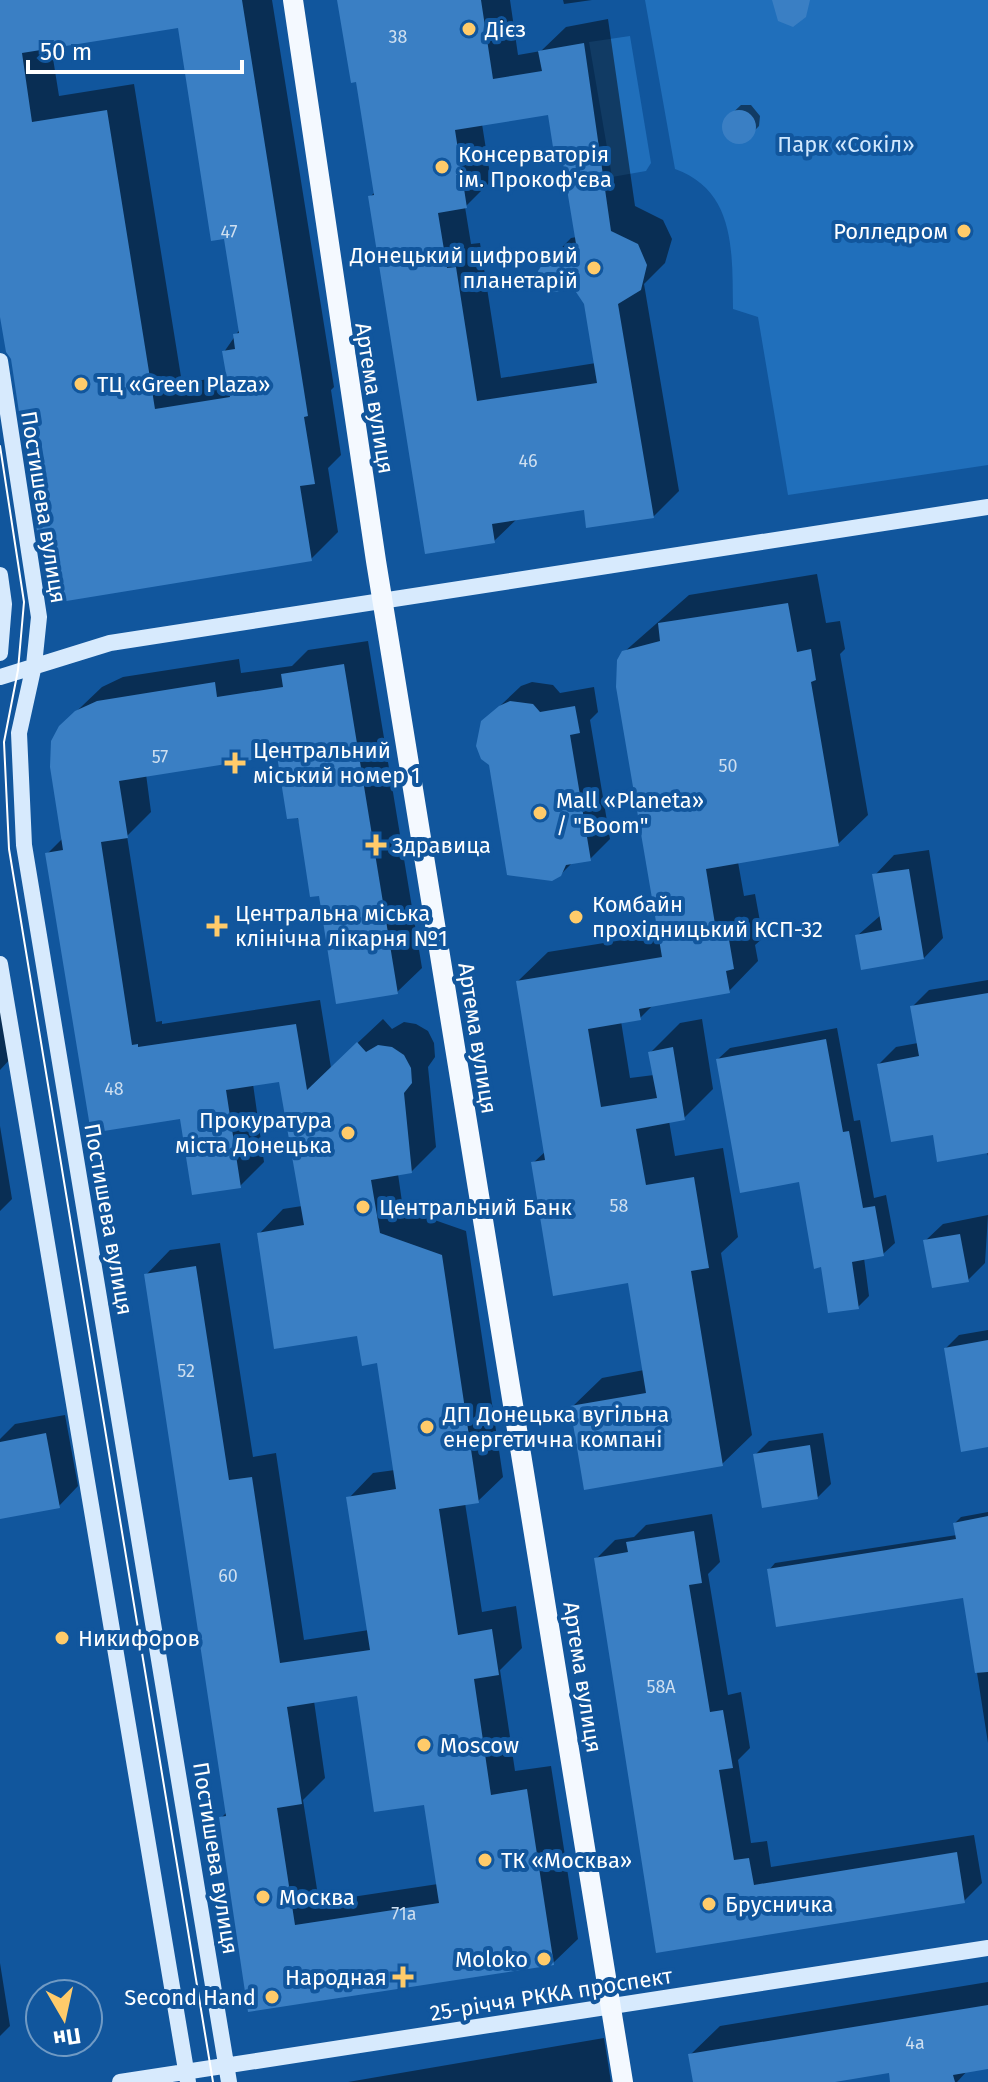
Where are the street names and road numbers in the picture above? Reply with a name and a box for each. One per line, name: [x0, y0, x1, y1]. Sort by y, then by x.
street label: Артема вулиця: [349, 321, 400, 476]
street label: Постишева вулиця: [15, 409, 72, 605]
street label: Артема вулиця: [452, 961, 503, 1116]
street label: Постишева вулиця: [78, 1121, 139, 1317]
street label: Артема вулиця: [557, 1600, 608, 1755]
street label: Постишева вулиця: [187, 1760, 244, 1956]
street label: 25-річчя РККА проспект: [428, 1962, 674, 2027]

